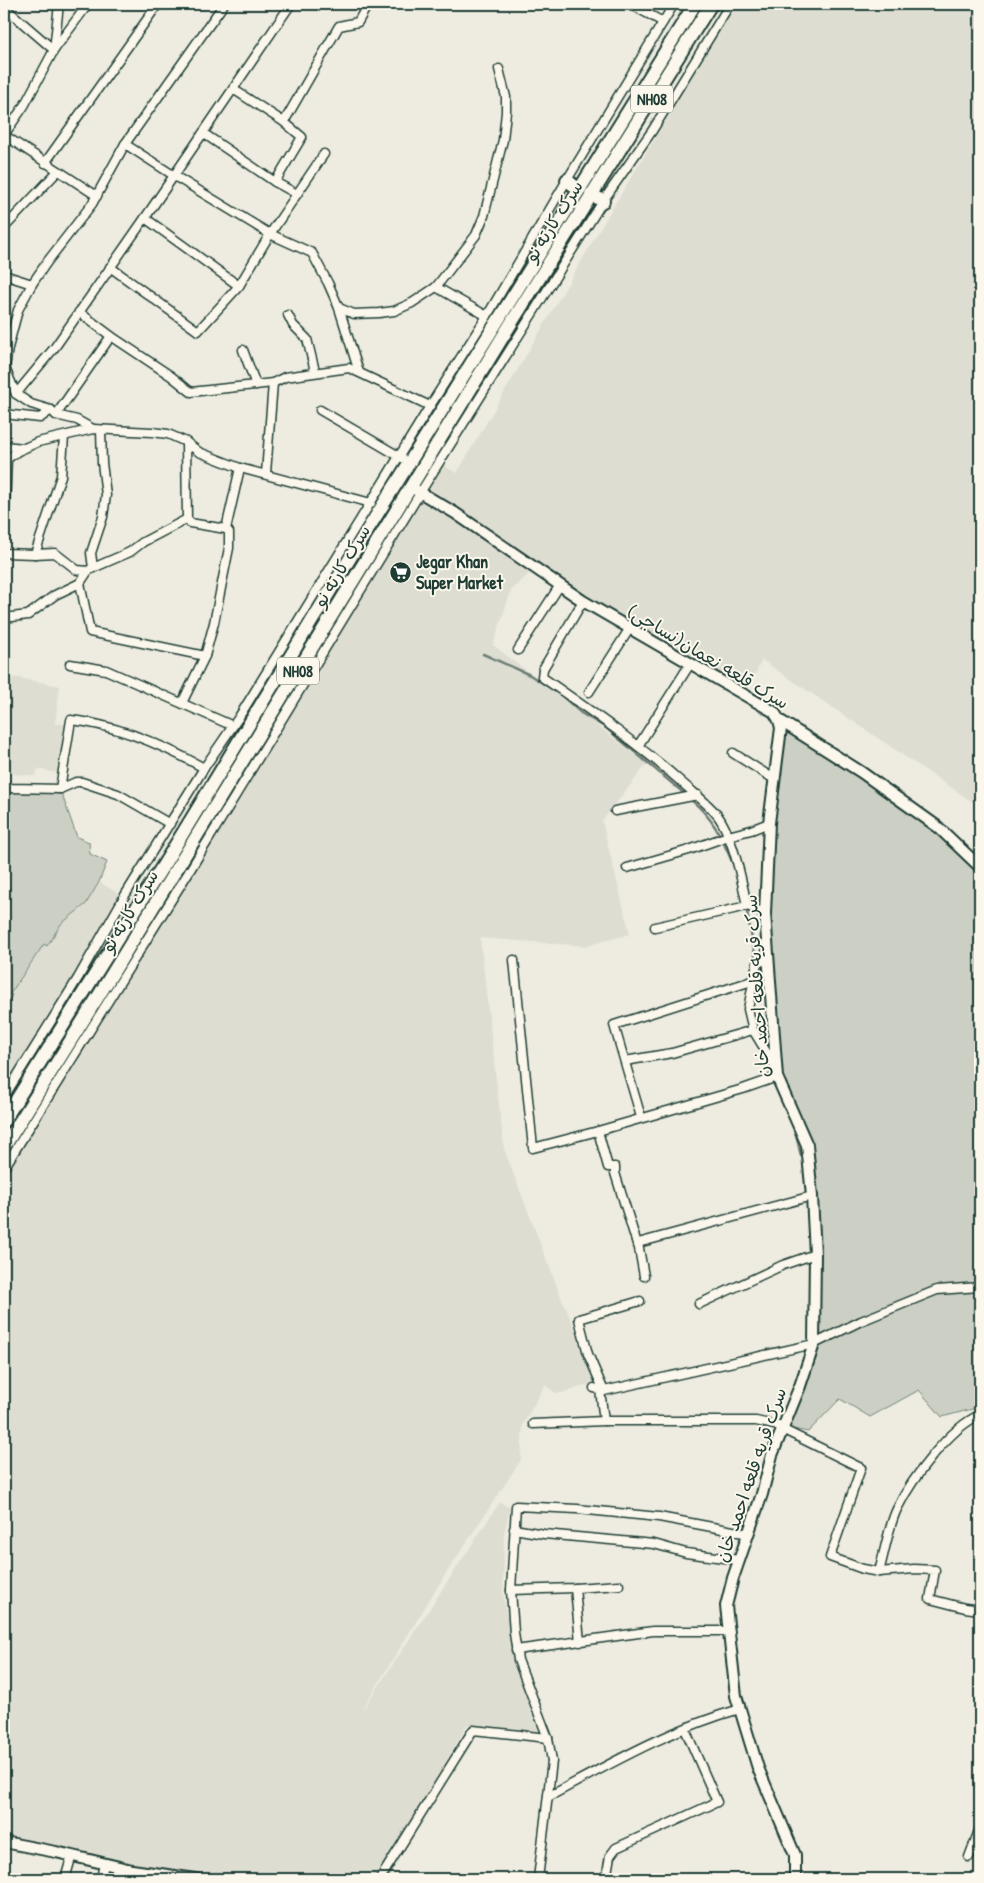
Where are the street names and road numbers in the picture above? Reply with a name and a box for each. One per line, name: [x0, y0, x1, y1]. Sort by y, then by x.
road number: NH08: [631, 86, 673, 112]
street label: سرک کارته نو: [517, 175, 589, 268]
street label: سرک کارته نو: [306, 520, 376, 613]
street label: سرک قلعه نعمان(نساجی): [623, 598, 794, 715]
road number: NH08: [277, 658, 319, 684]
street label: سرک کارته نو: [94, 865, 164, 958]
street label: سرک قریه قلعه احمد خان: [738, 894, 775, 1078]
street label: سرک قریه قلعه احمد خان: [709, 1384, 792, 1566]

